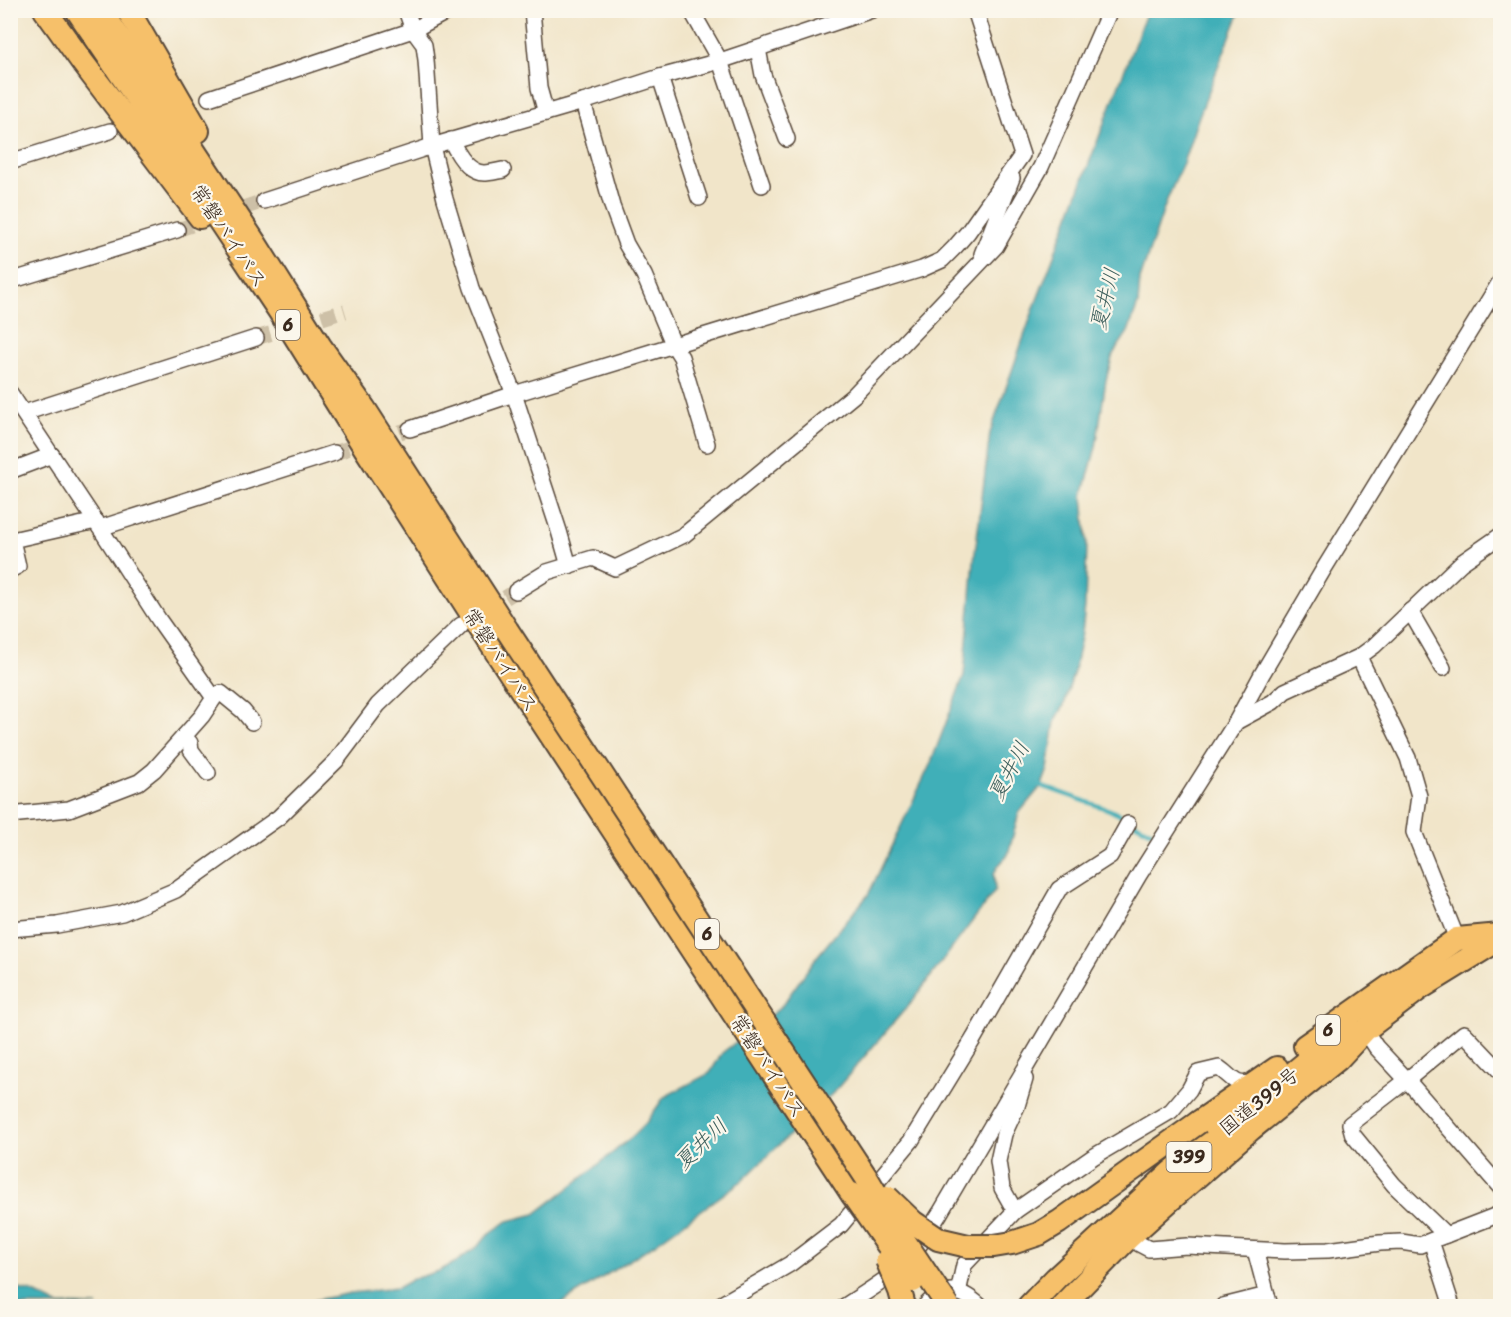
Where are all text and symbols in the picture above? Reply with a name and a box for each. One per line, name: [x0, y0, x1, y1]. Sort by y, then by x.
street label: 常磐バイパス: [181, 177, 277, 296]
water label: 夏井川: [1079, 264, 1131, 334]
road number: 6: [276, 310, 300, 340]
street label: 常磐バイパス: [453, 601, 548, 720]
water label: 夏井川: [977, 734, 1041, 808]
road number: 6: [695, 919, 719, 949]
street label: 常磐バイパス: [720, 1007, 815, 1126]
road number: 6: [1316, 1015, 1340, 1045]
street label: 国道399号: [1211, 1058, 1307, 1145]
water label: 夏井川: [665, 1108, 737, 1180]
road number: 399: [1166, 1142, 1212, 1172]

